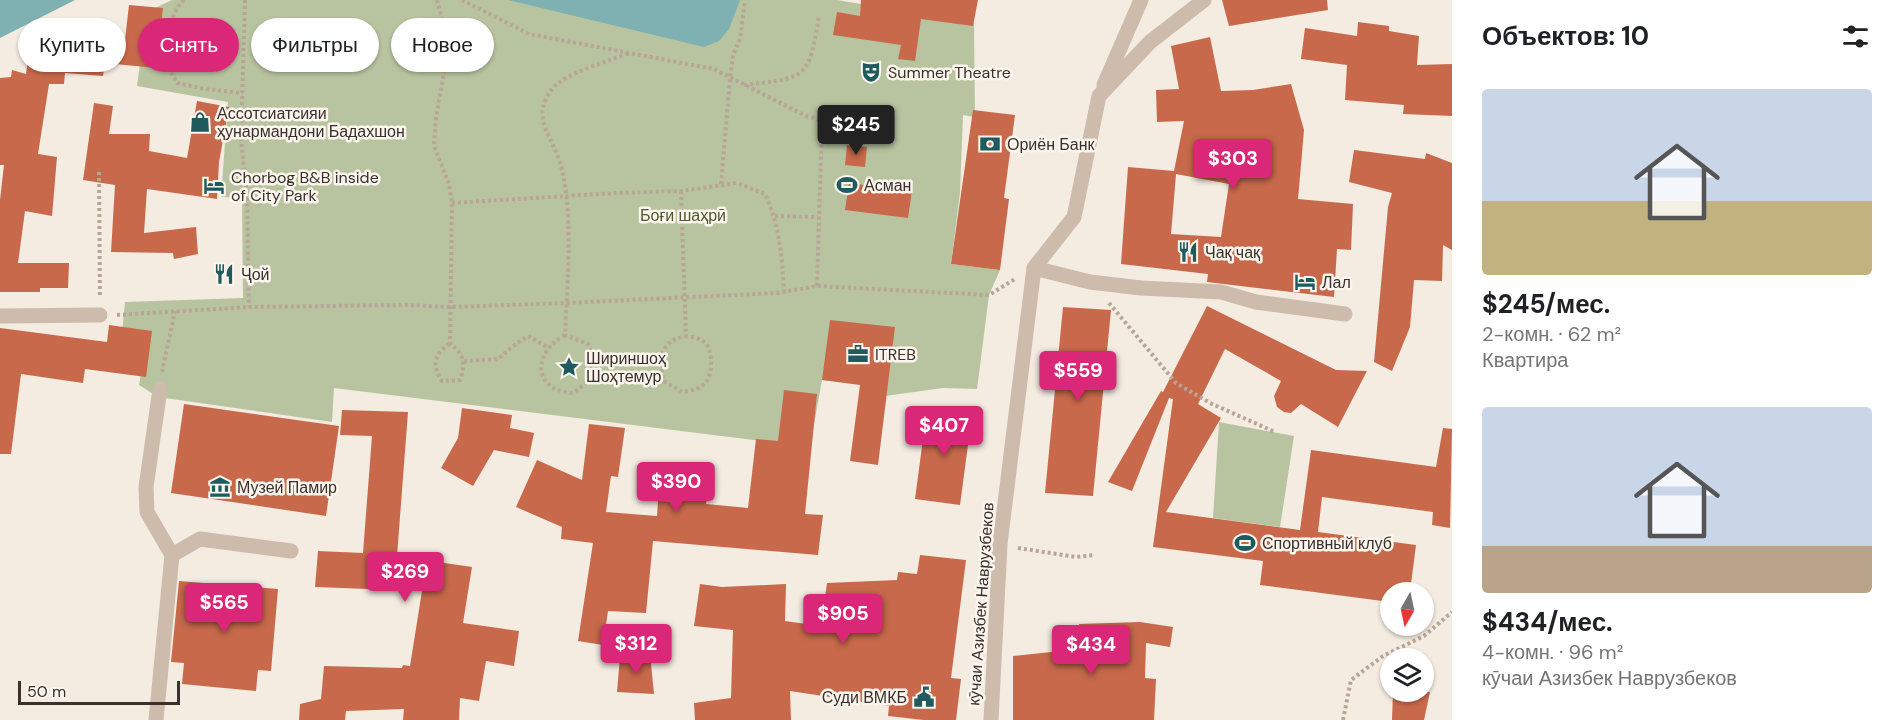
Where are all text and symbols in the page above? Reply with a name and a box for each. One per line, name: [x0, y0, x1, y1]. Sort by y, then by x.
chip: Купить: [18, 18, 126, 72]
chip: Снять: [138, 18, 239, 72]
chip: Фильтры: [251, 18, 379, 72]
chip: Новое: [391, 18, 494, 72]
text: Объектов: 10: [1482, 19, 1649, 53]
icon: filters: [1839, 20, 1872, 53]
theatre icon: Summer Theatre: [859, 60, 883, 84]
place label: Summer Theatre: [888, 62, 1011, 83]
place label: Ассотсиатсияи ҳунармандони Бадахшон: [217, 103, 405, 142]
pin: $245: [820, 105, 892, 156]
shop icon: Ассотсиатсияи ҳунармандони Бадахшон: [188, 110, 212, 134]
text: $245: [832, 111, 880, 137]
icon: home: [1623, 128, 1731, 236]
bank icon: Ориён Банк: [978, 132, 1002, 156]
place label: Ориён Банк: [1007, 134, 1096, 155]
pin: $303: [1197, 139, 1269, 190]
text: $303: [1208, 145, 1258, 171]
place label: Chorbog B&B inside of City Park: [231, 167, 379, 206]
sports icon: Асман: [835, 173, 859, 197]
hotel icon: Chorbog B&B inside of City Park: [202, 174, 226, 198]
place label: Асман: [864, 175, 911, 196]
park label: Боғи шаҳрӣ: [640, 205, 726, 226]
restaurant icon: Чақ чақ: [1176, 240, 1200, 264]
place label: Чақ чақ: [1205, 242, 1261, 263]
restaurant icon: Ҷой: [212, 262, 236, 286]
place label: Ҷой: [241, 264, 270, 285]
hotel icon: Лал: [1293, 270, 1317, 294]
place label: Лал: [1322, 272, 1351, 293]
text: $245/мес.: [1482, 287, 1610, 321]
text: 2-комн. · 62 m²: [1482, 321, 1621, 347]
office icon: ITREB: [846, 342, 870, 366]
place label: ITREB: [875, 344, 916, 365]
text: Квартира: [1482, 347, 1568, 373]
place label: Шириншоҳ Шоҳтемур: [586, 348, 666, 387]
pin: $559: [1042, 351, 1114, 402]
place icon: Шириншоҳ Шоҳтемур: [557, 355, 581, 379]
text: $559: [1053, 357, 1103, 383]
pin: $407: [908, 406, 980, 457]
text: $407: [919, 412, 969, 438]
icon: home: [1623, 446, 1731, 554]
pin: $390: [640, 462, 712, 513]
text: $390: [651, 468, 701, 494]
museum icon: Музей Памир: [208, 475, 232, 499]
place label: Музей Памир: [237, 477, 337, 498]
street label: кӯчаи Азизбек Наврузбеков: [963, 502, 999, 706]
sports icon: Спортивный клуб: [1233, 531, 1257, 555]
place label: Спортивный клуб: [1262, 533, 1392, 554]
pin: $269: [369, 552, 441, 603]
text: $269: [381, 558, 429, 584]
north arrow: [1380, 582, 1434, 636]
map controls: [1380, 582, 1434, 702]
pin: $565: [188, 583, 260, 634]
text: $565: [199, 589, 249, 615]
pin: $905: [807, 594, 879, 645]
text: $905: [817, 600, 869, 626]
text: $434/мес.: [1482, 605, 1613, 639]
pin: $312: [600, 624, 672, 675]
pin: $434: [1055, 625, 1127, 676]
text: $312: [615, 630, 657, 656]
text: $434: [1066, 631, 1116, 657]
text: 4-комн. · 96 m²: [1482, 639, 1623, 665]
button: layers: [1380, 648, 1434, 702]
text: кӯчаи Азизбек Наврузбеков: [1482, 665, 1737, 691]
scale bar: [18, 678, 180, 706]
text: 50 m: [27, 681, 66, 702]
public building icon: Суди ВМКБ: [912, 685, 936, 709]
place label: Суди ВМКБ: [822, 687, 907, 708]

